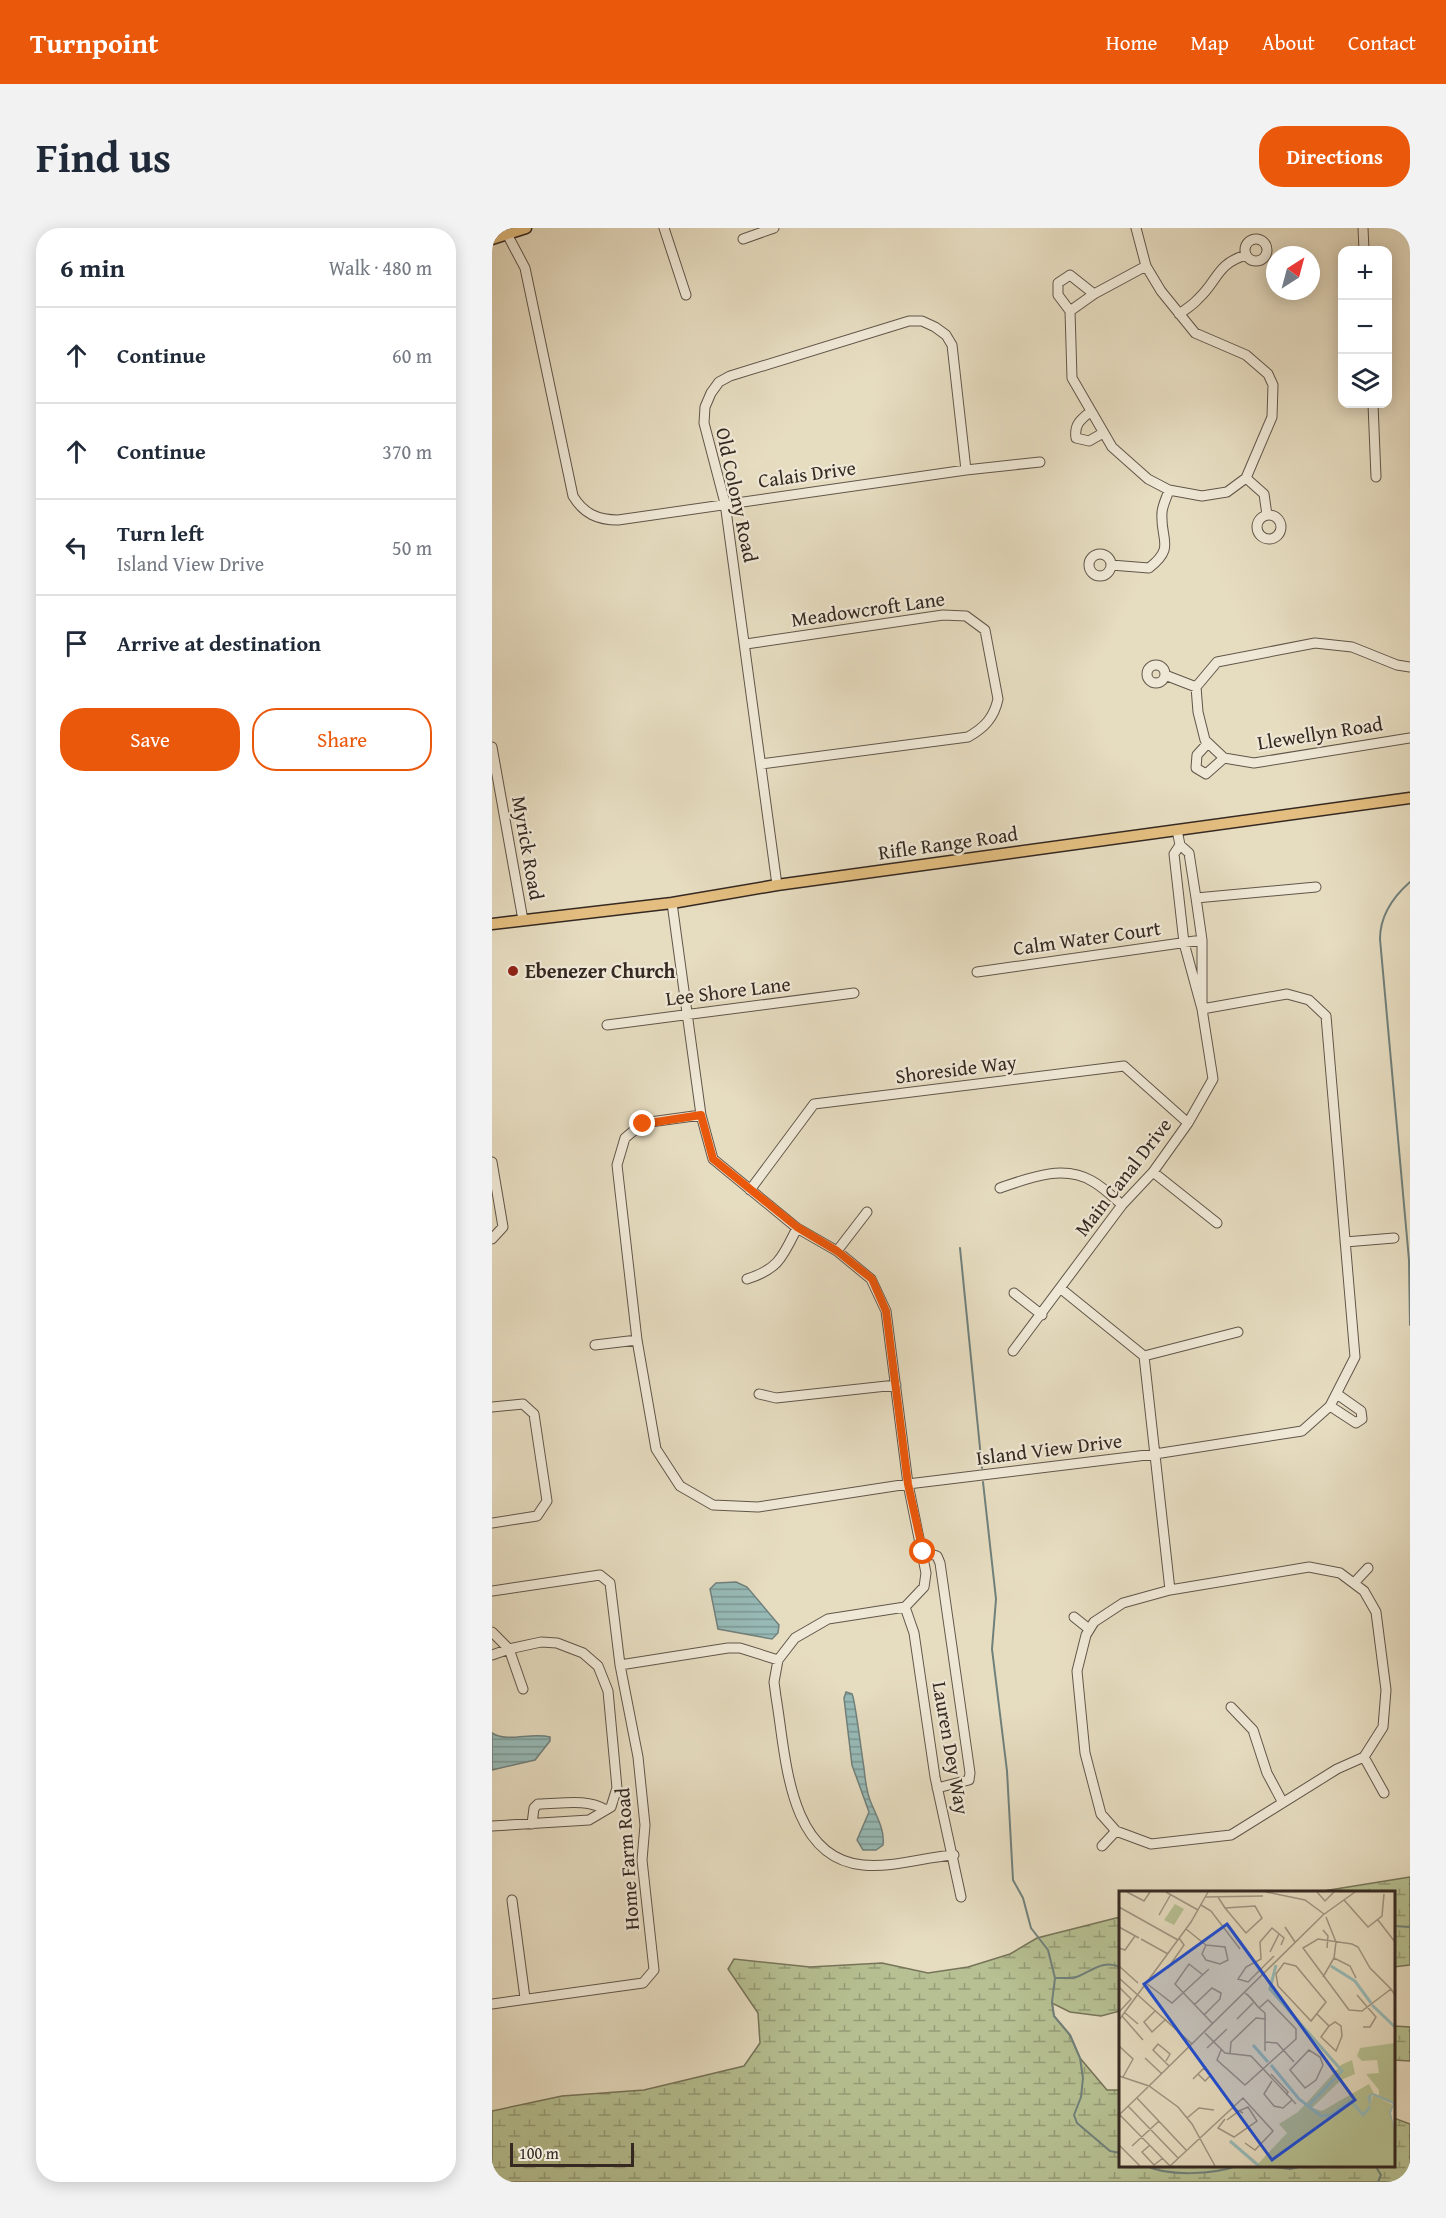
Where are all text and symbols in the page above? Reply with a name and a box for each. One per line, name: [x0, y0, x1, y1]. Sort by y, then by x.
text: Turnpoint: [30, 22, 159, 63]
text: Home: [1106, 27, 1157, 58]
text: Map: [1190, 27, 1229, 58]
text: About: [1262, 27, 1315, 58]
text: Contact: [1348, 27, 1416, 58]
text: Find us: [36, 126, 171, 187]
button: Directions: [1259, 126, 1410, 187]
north arrow: [1266, 246, 1320, 300]
map controls: [1338, 246, 1392, 408]
button: +: [1338, 246, 1392, 300]
text: 6 min: [60, 248, 125, 287]
text: Walk · 480 m: [329, 253, 432, 282]
button: −: [1338, 300, 1392, 354]
icon: ahead: [60, 339, 93, 372]
text: Continue: [117, 339, 206, 371]
text: 60 m: [392, 341, 432, 370]
button: layers: [1338, 354, 1392, 408]
street label: Old Colony Road: [709, 425, 766, 565]
icon: ahead: [60, 435, 93, 468]
text: Continue: [117, 435, 206, 467]
text: 370 m: [382, 437, 432, 466]
street label: Calais Drive: [756, 452, 858, 495]
text: Turn left: [117, 517, 204, 549]
icon: left: [60, 531, 93, 564]
text: 50 m: [392, 533, 432, 562]
text: Island View Drive: [117, 549, 264, 578]
street label: Meadowcroft Lane: [789, 583, 947, 634]
icon: arrive: [60, 627, 93, 660]
text: Arrive at destination: [117, 627, 321, 659]
button: Save: [60, 708, 240, 771]
button: Share: [252, 708, 432, 771]
street label: Llewellyn Road: [1255, 708, 1385, 757]
street label: Myrick Road: [505, 794, 552, 903]
street label: Rifle Range Road: [876, 818, 1020, 867]
street label: Calm Water Court: [1011, 913, 1163, 962]
place label: Ebenezer Church: [525, 956, 675, 985]
marker: Ebenezer Church: [506, 964, 520, 978]
street label: Lee Shore Lane: [664, 968, 792, 1013]
street label: Shoreside Way: [894, 1047, 1018, 1090]
route end: [629, 1110, 655, 1136]
street label: Main Canal Drive: [1067, 1111, 1178, 1242]
street label: Island View Drive: [974, 1425, 1124, 1472]
route start: [909, 1538, 935, 1564]
street label: Lauren Dey Way: [926, 1679, 977, 1817]
street label: Home Farm Road: [607, 1786, 646, 1931]
inset map: [1119, 1891, 1395, 2167]
scale bar: [510, 2140, 634, 2168]
text: 100 m: [519, 2141, 559, 2165]

